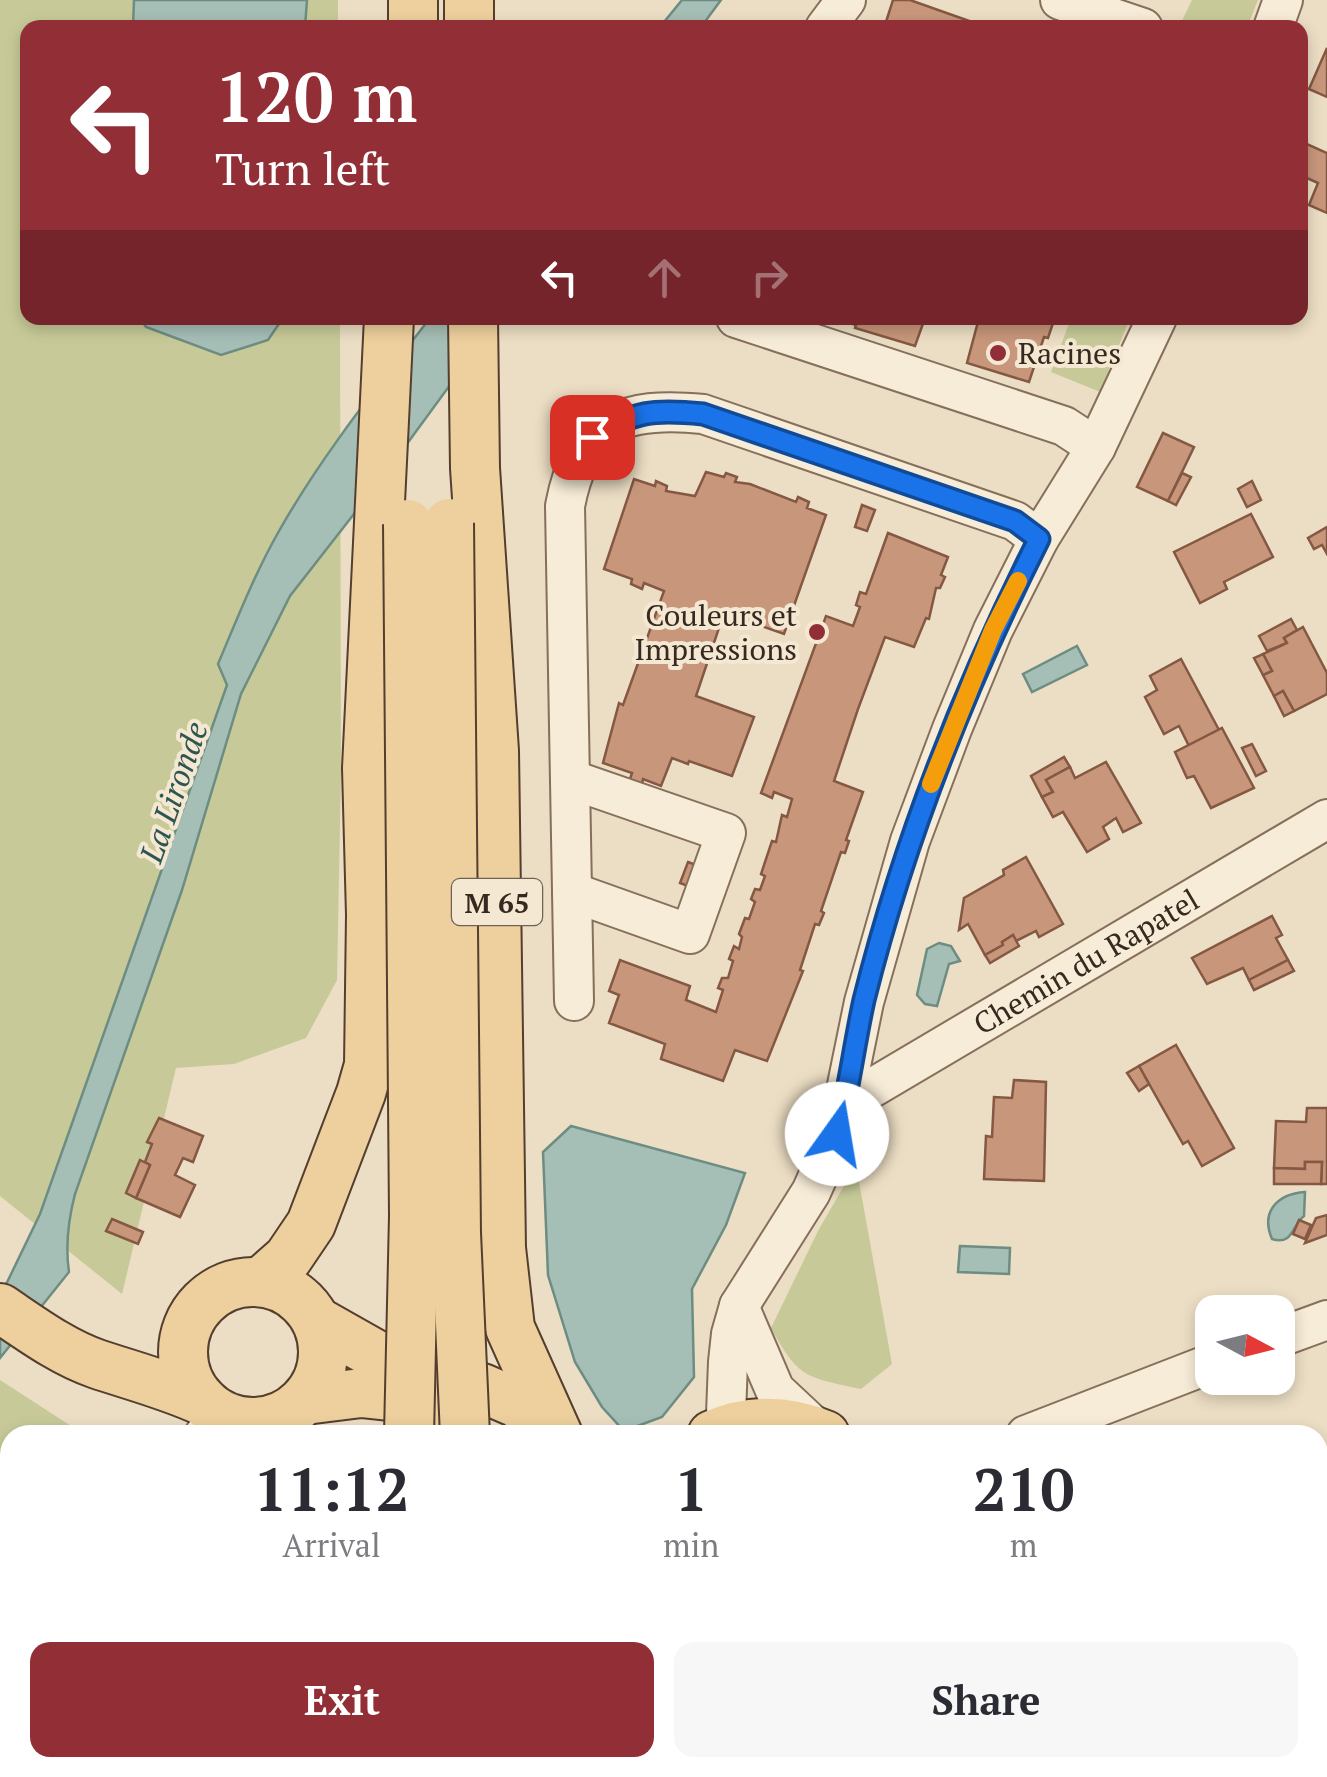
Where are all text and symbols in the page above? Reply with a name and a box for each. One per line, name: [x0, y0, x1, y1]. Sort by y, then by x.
text: 120 m: [215, 49, 417, 142]
icon: left: [50, 60, 180, 190]
text: Turn left: [215, 138, 390, 198]
icon: left: [532, 250, 587, 305]
icon: ahead: [637, 250, 692, 305]
icon: right: [742, 250, 797, 305]
place label: Racines: [1018, 333, 1121, 373]
marker: Racines: [987, 342, 1009, 364]
pin: [550, 395, 635, 480]
icon: arrive: [565, 410, 620, 465]
place label: Couleurs et Impressions: [635, 595, 797, 669]
marker: Couleurs et Impressions: [806, 621, 828, 643]
water label: La Lironde: [129, 716, 217, 869]
road number: M 65: [452, 879, 542, 925]
street label: Chemin du Rapatel: [966, 879, 1206, 1044]
position arrow: [785, 1082, 889, 1186]
north arrow: [1195, 1295, 1295, 1395]
map controls: [1195, 1295, 1295, 1395]
text: 11:12: [253, 1449, 410, 1528]
text: 1: [674, 1449, 708, 1528]
text: 210: [973, 1449, 1075, 1528]
text: Arrival: [283, 1524, 381, 1566]
text: min: [663, 1524, 719, 1566]
text: m: [1010, 1524, 1037, 1566]
button: Exit: [30, 1642, 654, 1757]
button: Share: [674, 1642, 1298, 1757]

